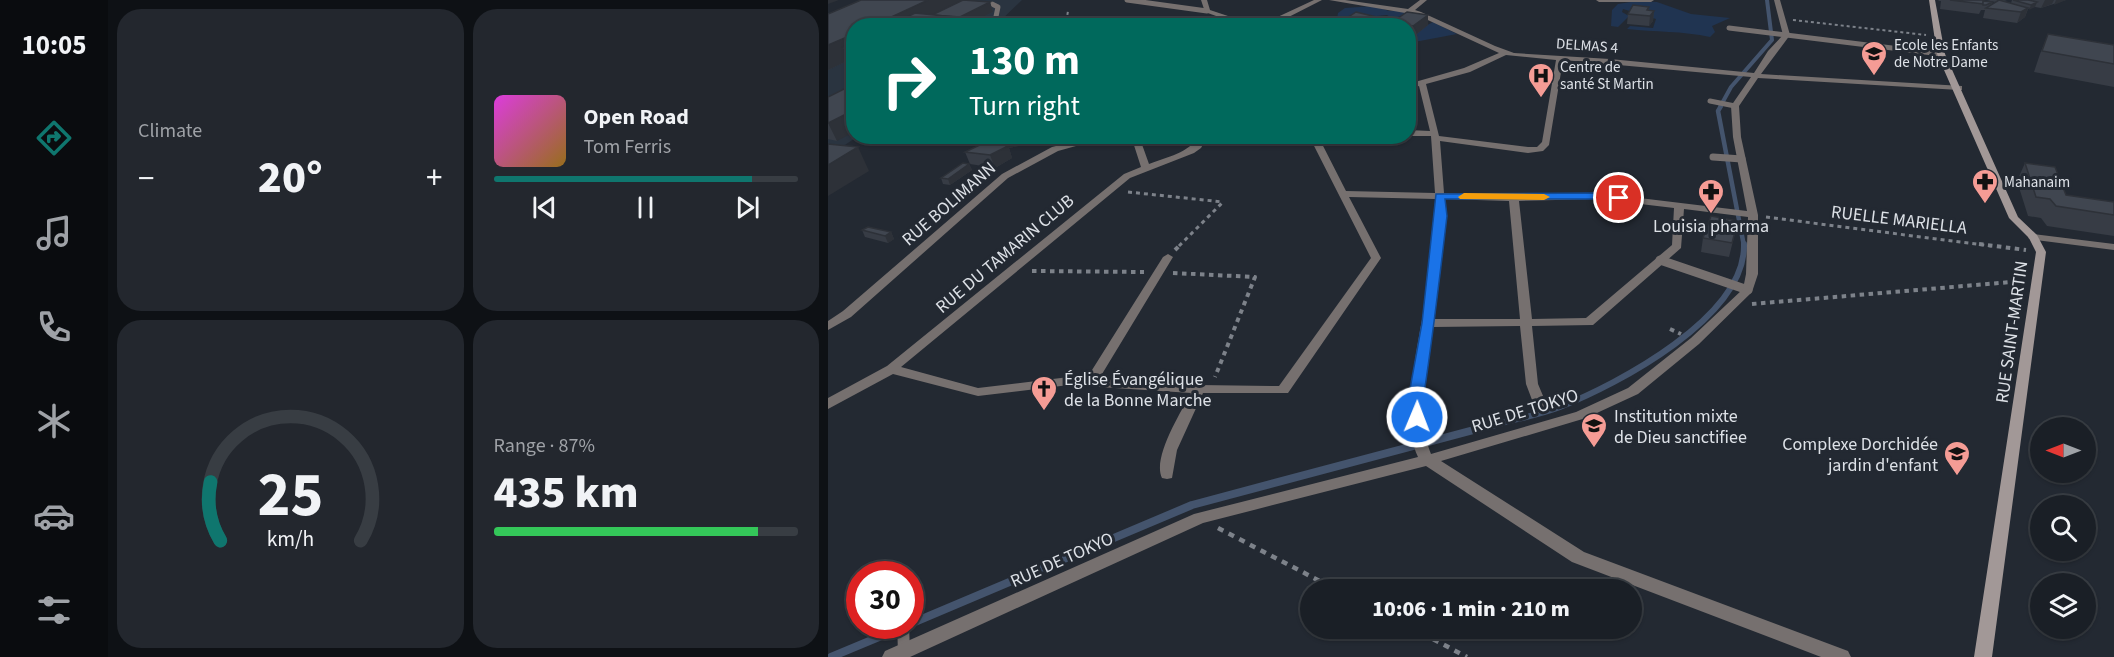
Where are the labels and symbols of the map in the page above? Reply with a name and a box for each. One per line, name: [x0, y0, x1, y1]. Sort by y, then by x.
street label: DELMAS 4: [1555, 33, 1619, 59]
place label: Ecole les Enfants de Notre Dame: [1894, 35, 1998, 73]
school or university icon: Ecole les Enfants de Notre Dame: [1859, 39, 1889, 77]
place label: Centre de santé St Martin: [1560, 57, 1654, 95]
hospital icon: Centre de santé St Martin: [1526, 61, 1556, 99]
street label: RUE BOLIMANN: [897, 156, 1001, 252]
pharmacy icon: Mahanaim: [1970, 167, 2000, 205]
pin: [1593, 172, 1644, 223]
place label: Mahanaim: [2004, 172, 2070, 193]
pharmacy icon: Louisia pharma: [1696, 177, 1726, 215]
street label: RUE DU TAMARIN CLUB: [930, 189, 1080, 319]
street label: RUELLE MARIELLA: [1830, 199, 1969, 241]
place label: Louisia pharma: [1653, 214, 1769, 239]
street label: RUE SAINT-MARTIN: [1990, 259, 2034, 405]
place label: Église Évangélique de la Bonne Marche: [1064, 367, 1212, 413]
church icon: Église Évangélique de la Bonne Marche: [1029, 374, 1059, 412]
street label: RUE DE TOKYO: [1468, 383, 1582, 439]
position arrow: [1385, 385, 1449, 449]
place label: Institution mixte de Dieu sanctifiee: [1614, 404, 1747, 450]
school or university icon: Institution mixte de Dieu sanctifiee: [1579, 411, 1609, 449]
north arrow: [2030, 417, 2096, 483]
place label: Complexe Dorchidée jardin d'enfant: [1782, 432, 1938, 478]
school or university icon: Complexe Dorchidée jardin d'enfant: [1942, 439, 1972, 477]
street label: RUE DE TOKYO: [1006, 526, 1118, 594]
speed limit sign: 30: [846, 561, 924, 639]

